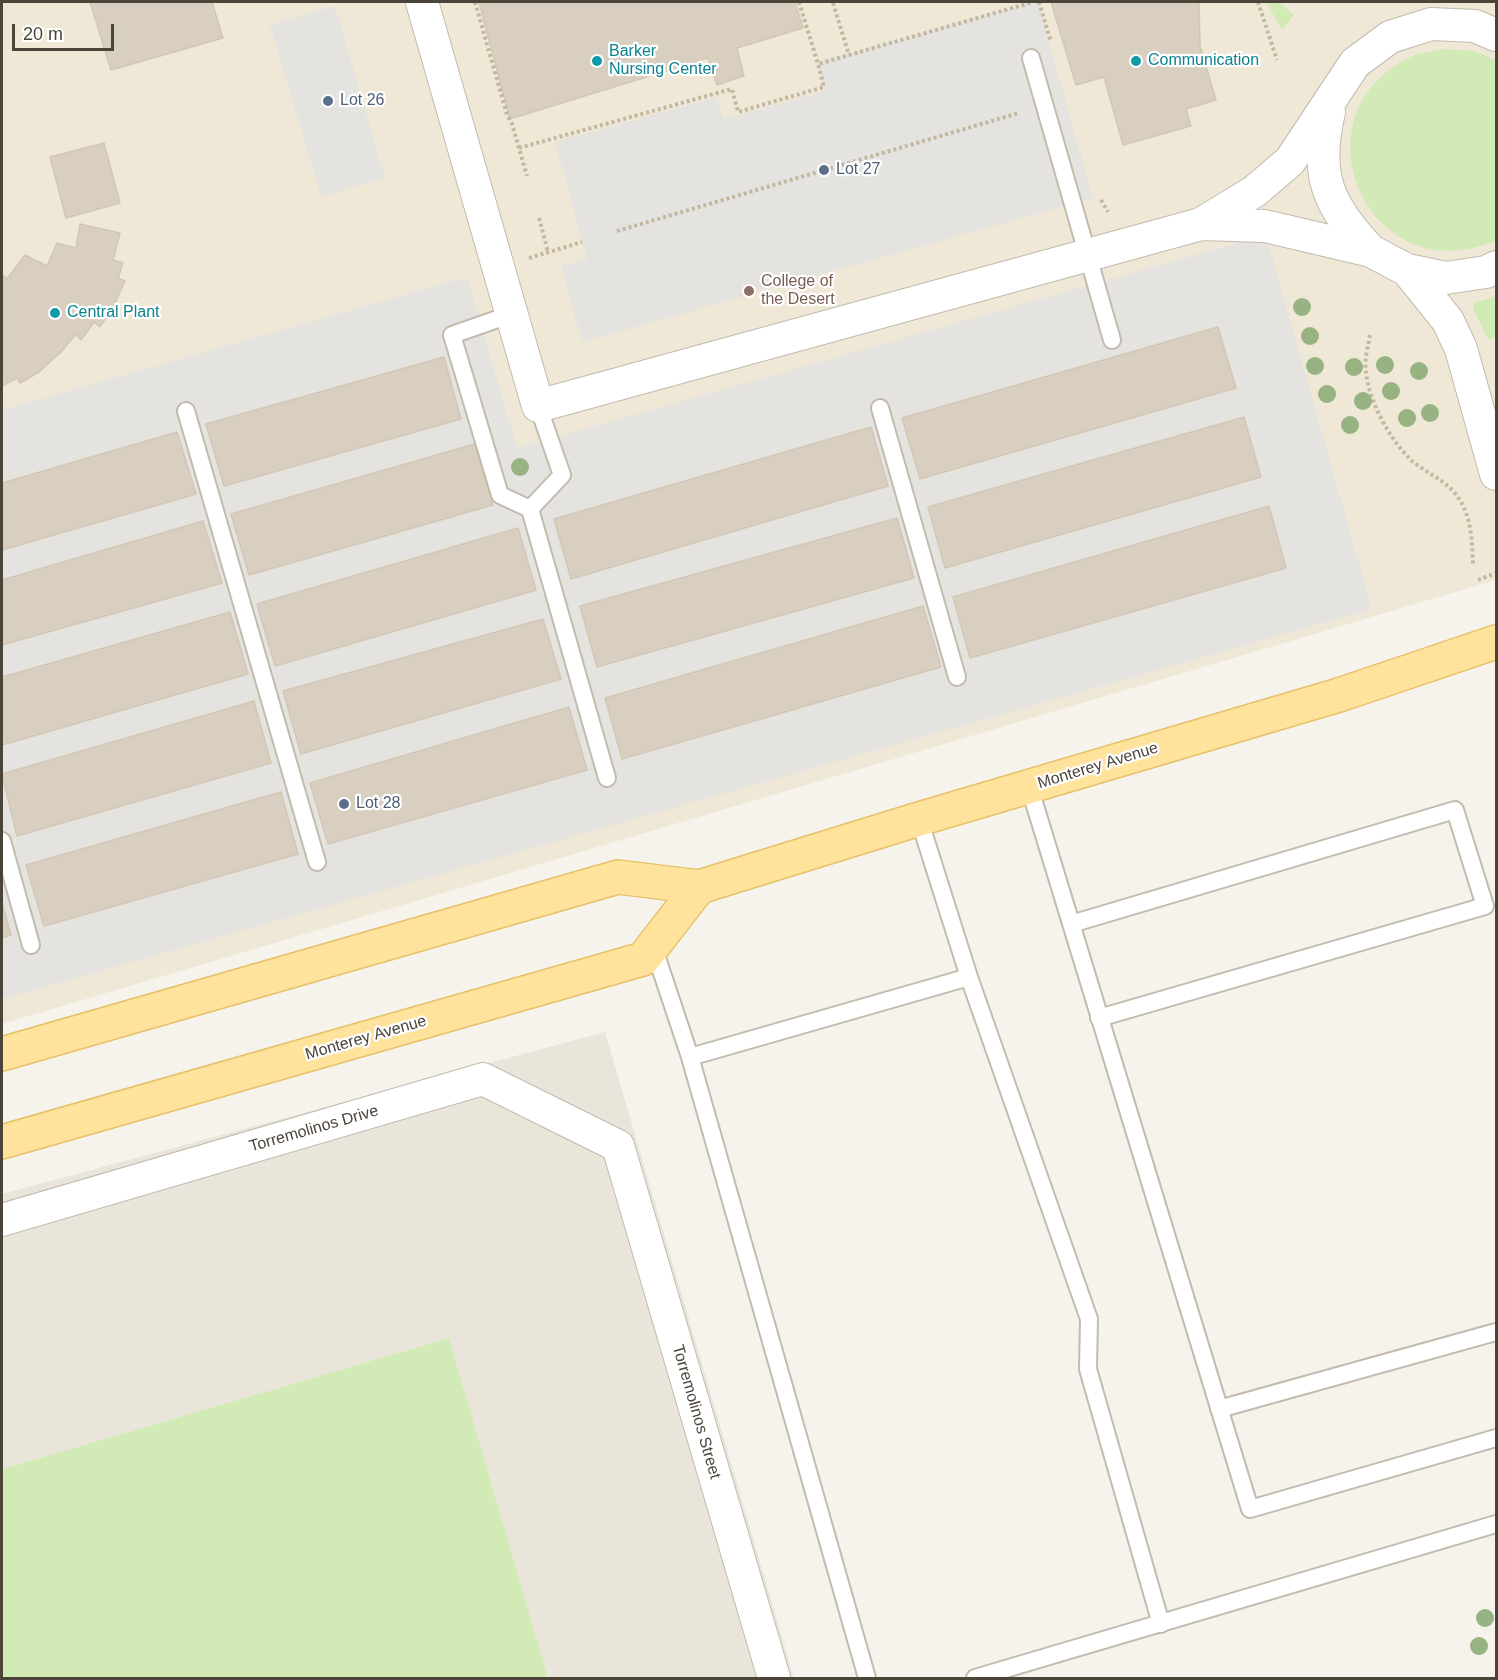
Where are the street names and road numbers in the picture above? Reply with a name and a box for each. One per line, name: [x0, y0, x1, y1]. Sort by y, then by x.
street label: Monterey Avenue: [1035, 739, 1161, 793]
street label: Monterey Avenue: [303, 1012, 429, 1064]
street label: Torremolinos Drive: [247, 1101, 381, 1157]
street label: Torremolinos Street: [668, 1343, 724, 1481]

